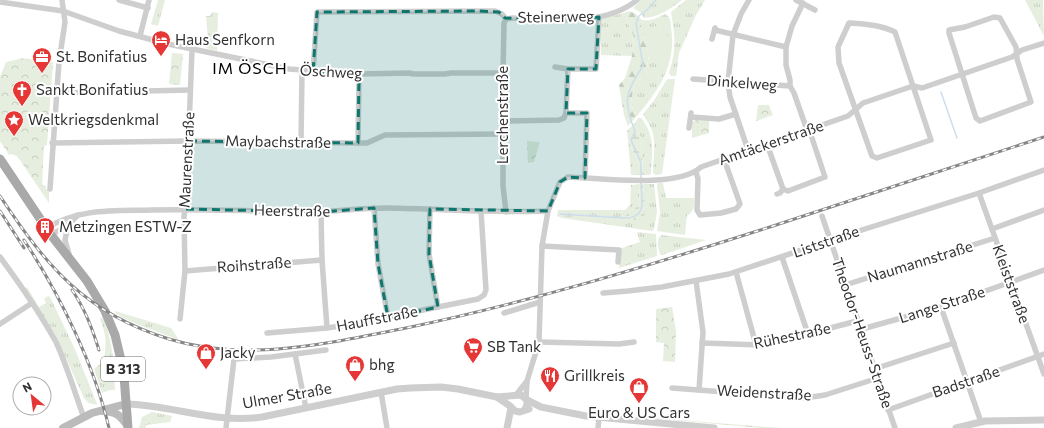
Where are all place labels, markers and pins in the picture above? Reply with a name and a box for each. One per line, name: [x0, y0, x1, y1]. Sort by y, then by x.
hotel icon: Haus Senfkorn: [150, 29, 172, 57]
place label: Haus Senfkorn: [175, 30, 275, 48]
office icon: St. Bonifatius: [31, 46, 53, 74]
place label: St. Bonifatius: [56, 47, 147, 65]
church icon: Sankt Bonifatius: [11, 79, 33, 107]
place label: Sankt Bonifatius: [36, 80, 148, 98]
place icon: Weltkriegsdenkmal: [3, 109, 25, 137]
place label: Weltkriegsdenkmal: [28, 110, 159, 128]
building icon: Metzingen ESTW-Z: [34, 216, 56, 244]
place label: Metzingen ESTW-Z: [59, 217, 192, 235]
supermarket icon: SB Tank: [462, 336, 484, 364]
place label: SB Tank: [487, 337, 541, 355]
shop icon: Jacky: [195, 342, 217, 370]
place label: Jacky: [220, 343, 256, 361]
shop icon: bhg: [344, 354, 366, 382]
place label: bhg: [369, 355, 395, 373]
restaurant icon: Grillkreis: [539, 365, 561, 393]
place label: Grillkreis: [564, 366, 625, 384]
shop icon: Euro & US Cars: [628, 376, 650, 404]
place label: Euro & US Cars: [588, 403, 690, 421]

